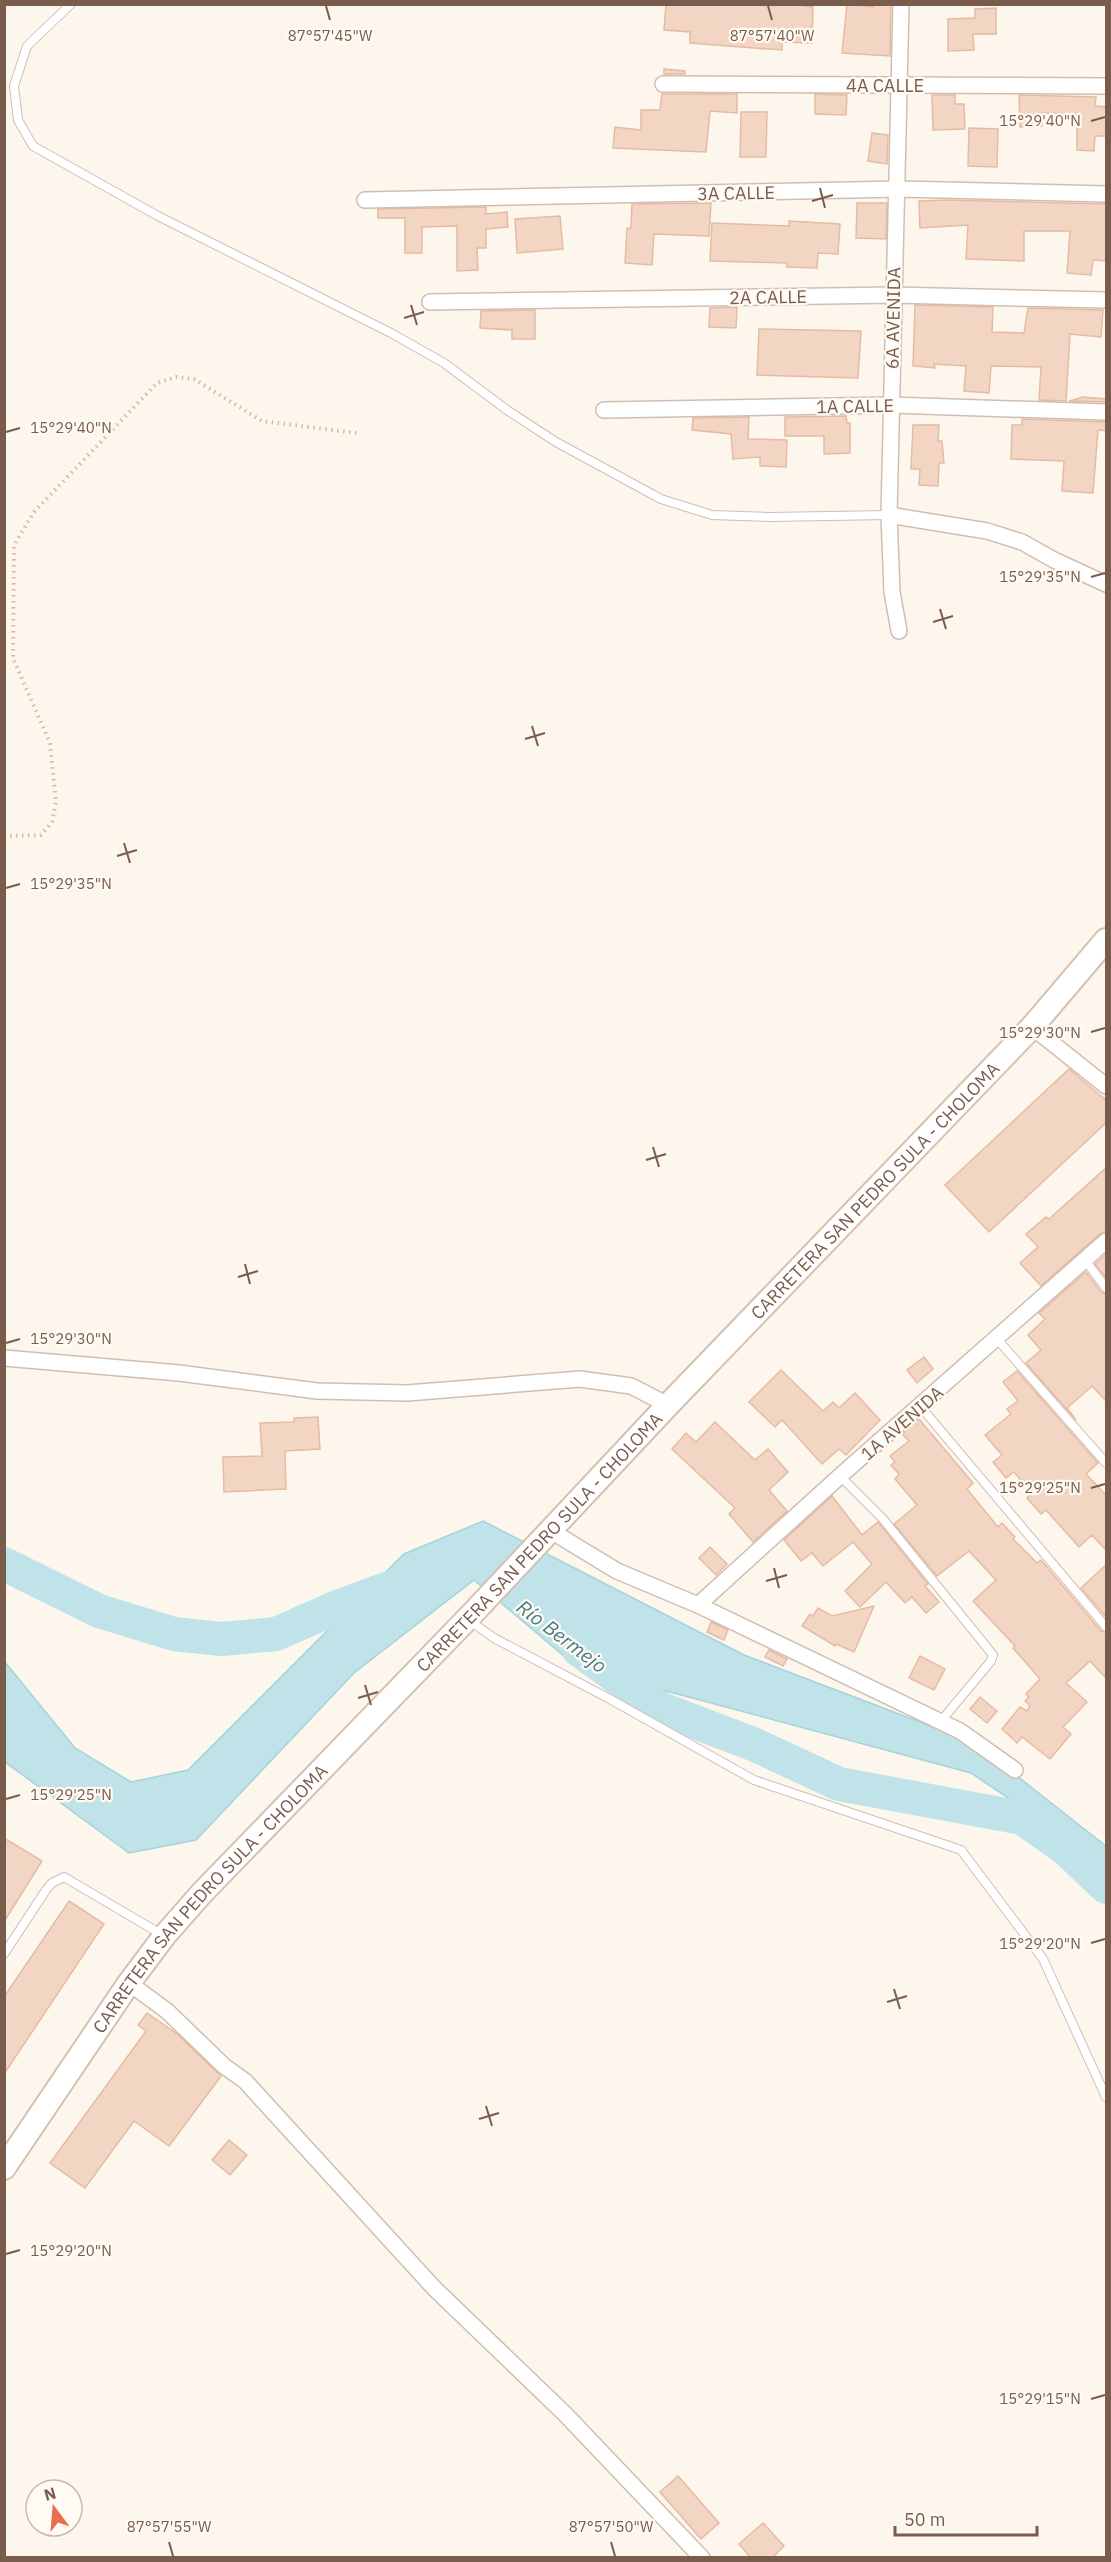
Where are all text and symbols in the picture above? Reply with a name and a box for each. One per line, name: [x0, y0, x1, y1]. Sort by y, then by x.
text: 87°57'45"W: [288, 26, 373, 45]
text: 87°57'40"W: [730, 26, 815, 45]
street label: 4A CALLE: [846, 74, 924, 97]
text: 15°29'40"N: [999, 111, 1081, 130]
street label: 3A CALLE: [697, 181, 775, 205]
street label: 6A AVENIDA: [881, 266, 905, 369]
street label: 2A CALLE: [729, 285, 807, 309]
street label: 1A CALLE: [816, 394, 894, 418]
text: 15°29'40"N: [30, 418, 112, 437]
text: 15°29'35"N: [999, 567, 1081, 586]
text: 15°29'35"N: [30, 874, 112, 893]
text: 15°29'30"N: [999, 1023, 1081, 1042]
street label: CARRETERA SAN PEDRO SULA - CHOLOMA: [745, 1056, 1004, 1324]
text: 15°29'30"N: [30, 1329, 112, 1348]
street label: 1A AVENIDA: [856, 1381, 948, 1465]
street label: CARRETERA SAN PEDRO SULA - CHOLOMA: [411, 1407, 667, 1676]
text: 15°29'25"N: [999, 1478, 1081, 1497]
water label: Río Bermejo: [511, 1593, 613, 1679]
street label: CARRETERA SAN PEDRO SULA - CHOLOMA: [87, 1759, 332, 2037]
text: 15°29'25"N: [30, 1785, 112, 1804]
text: 15°29'20"N: [999, 1934, 1081, 1953]
text: 15°29'20"N: [30, 2241, 112, 2260]
text: 15°29'15"N: [999, 2389, 1081, 2408]
north arrow: [24, 2478, 84, 2538]
text: N: [42, 2482, 58, 2505]
scale bar: [895, 2499, 1038, 2537]
text: 50 m: [904, 2508, 946, 2531]
text: 87°57'55"W: [127, 2517, 212, 2536]
text: 87°57'50"W: [569, 2517, 654, 2536]

